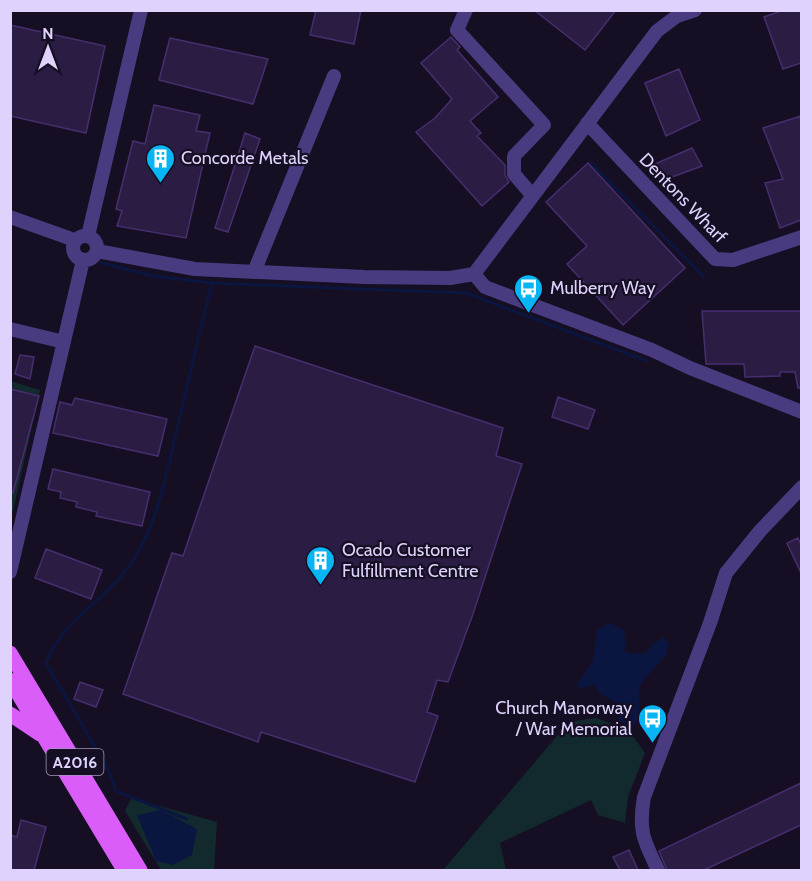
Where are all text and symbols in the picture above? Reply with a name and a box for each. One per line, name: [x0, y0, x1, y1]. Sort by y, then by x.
north arrow: [18, 18, 78, 78]
text: N: [42, 24, 54, 43]
building icon: Concorde Metals: [144, 142, 176, 184]
place label: Concorde Metals: [181, 147, 308, 169]
street label: Dentons Wharf: [635, 148, 731, 248]
bus stop icon: Mulberry Way: [513, 272, 545, 314]
place label: Mulberry Way: [550, 277, 655, 299]
place label: Ocado Customer Fulfillment Centre: [342, 539, 478, 582]
building icon: Ocado Customer Fulfillment Centre: [305, 544, 337, 586]
place label: Church Manorway / War Memorial: [495, 697, 633, 740]
bus stop icon: Church Manorway / War Memorial: [637, 702, 669, 744]
road number: A2016: [46, 749, 104, 775]

